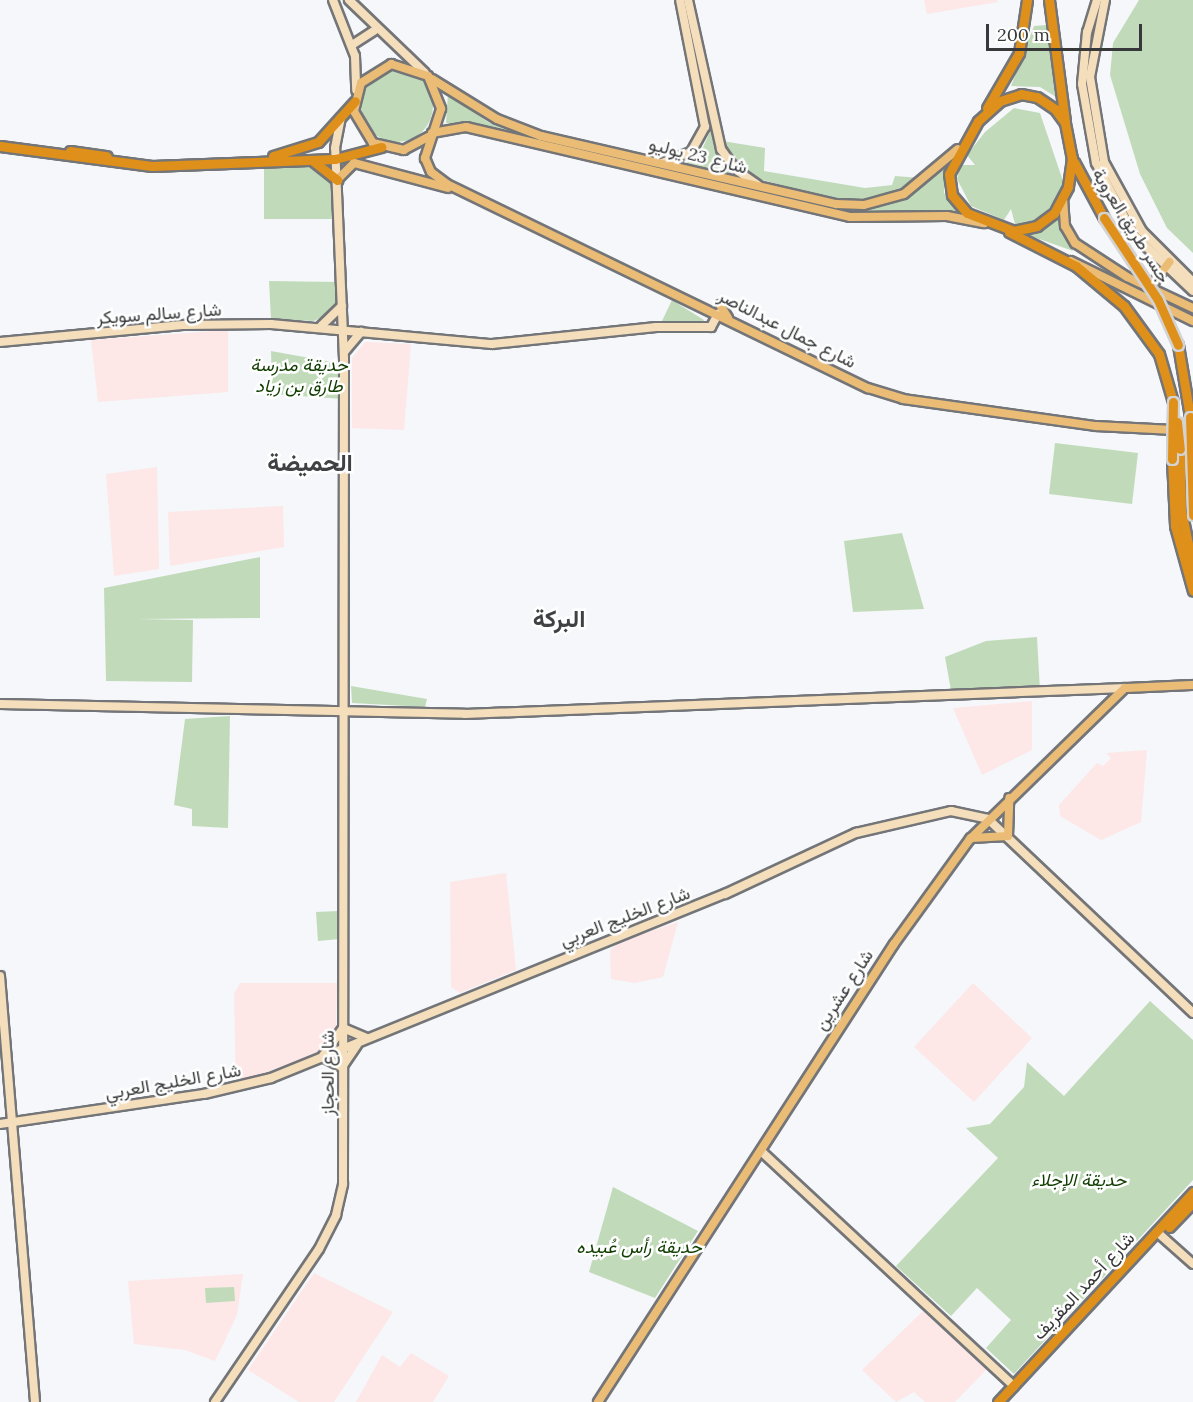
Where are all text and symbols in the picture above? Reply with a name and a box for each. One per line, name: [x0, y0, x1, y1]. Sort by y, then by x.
scale bar: [989, 12, 1145, 50]
text: 200 m: [997, 23, 1050, 46]
street label: شارع 23 يوليو: [647, 133, 749, 179]
street label: جسر طريق العروبة: [1087, 165, 1175, 287]
street label: شارع جمال عبدالناصر: [715, 285, 859, 373]
street label: شارع سالم سويكر: [96, 299, 222, 329]
park label: حديقة مدرسة طارق بن زياد: [250, 355, 348, 398]
district label: الحميضة: [267, 449, 353, 477]
district label: البركة: [533, 605, 585, 633]
street label: شارع الخليج العربي: [557, 882, 693, 952]
street label: شارع عشرين: [810, 946, 878, 1034]
street label: شارع الحجاز: [317, 1030, 339, 1116]
street label: شارع الخليج العربي: [103, 1059, 243, 1105]
park label: حديقة الإجلاء: [1032, 1169, 1126, 1191]
street label: شارع أحمد المقريف: [1028, 1228, 1140, 1344]
park label: حديقة رأس عُبيده: [576, 1236, 702, 1258]

